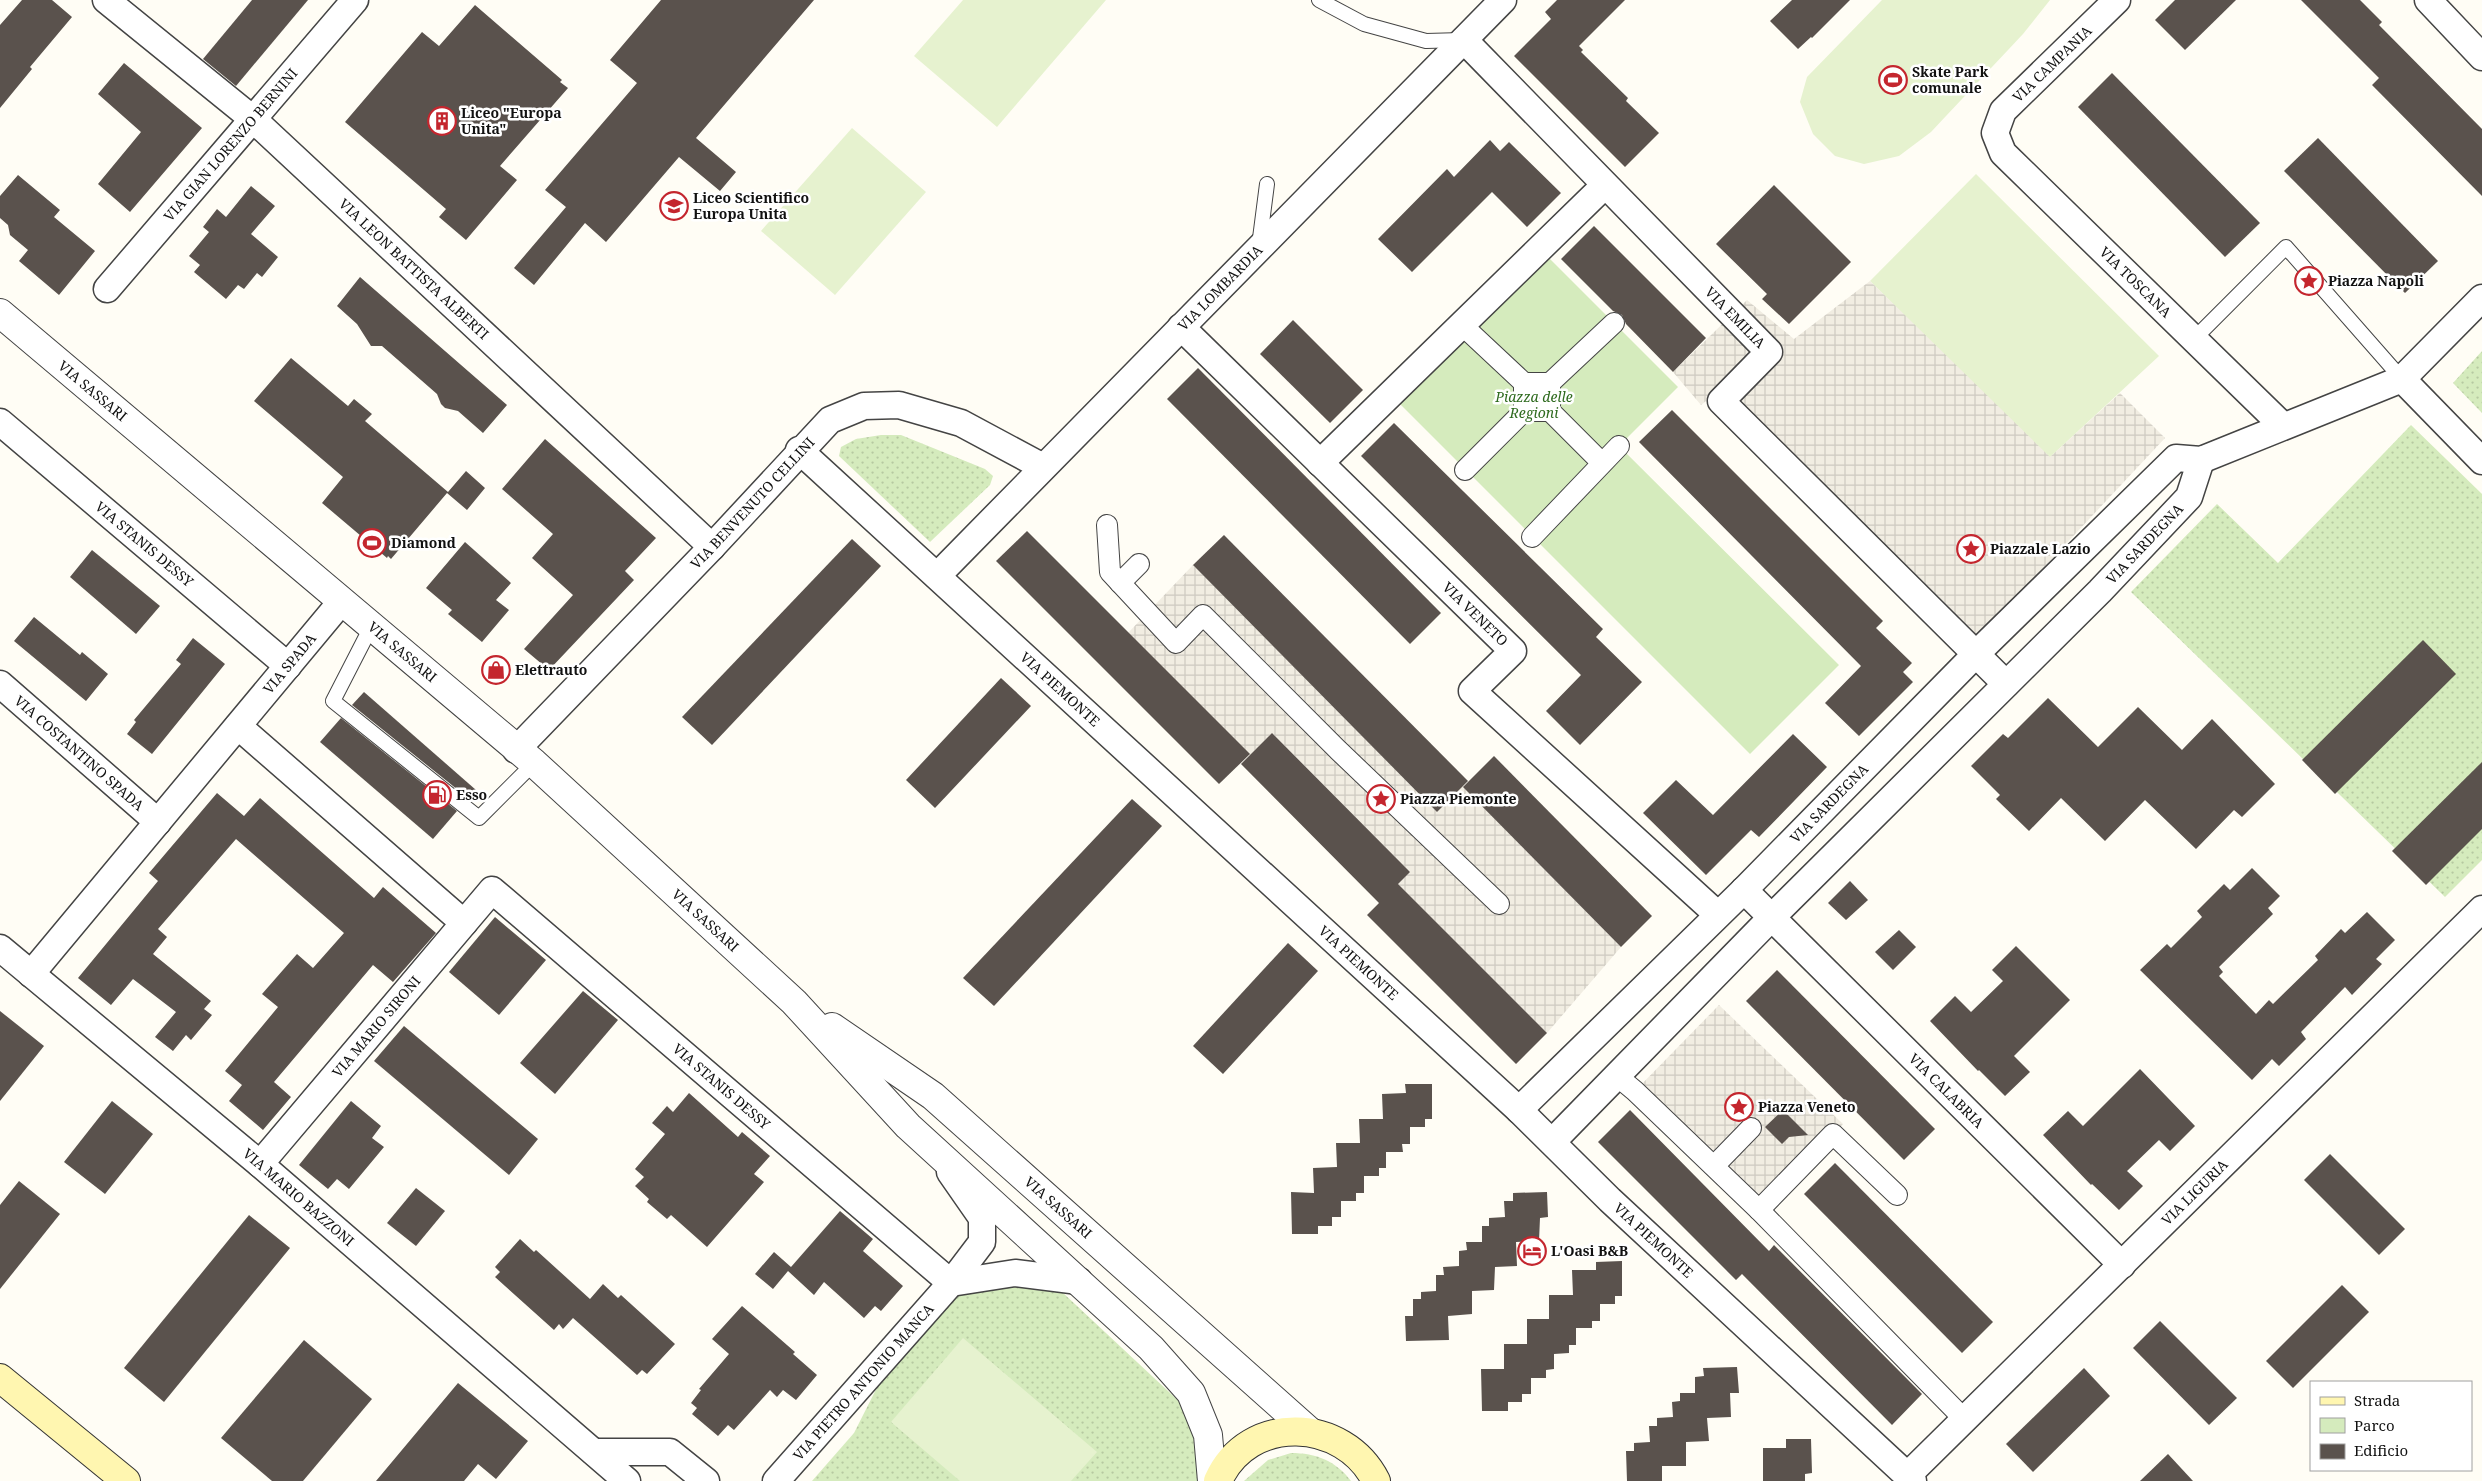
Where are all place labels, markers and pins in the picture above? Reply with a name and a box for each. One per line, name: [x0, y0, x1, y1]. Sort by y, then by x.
place label: Skate Park comunale: [1912, 62, 1988, 97]
sports icon: Skate Park comunale: [1878, 65, 1908, 95]
place label: Liceo "Europa Unita": [461, 103, 562, 138]
building icon: Liceo "Europa Unita": [427, 106, 457, 136]
place label: Liceo Scientifico Europa Unita: [693, 188, 809, 223]
school or university icon: Liceo Scientifico Europa Unita: [659, 191, 689, 221]
place icon: Piazza Napoli: [2294, 266, 2324, 296]
place label: Piazza Napoli: [2328, 271, 2424, 290]
sports icon: Diamond: [357, 528, 387, 558]
place label: Diamond: [391, 533, 456, 552]
place icon: Piazzale Lazio: [1956, 534, 1986, 564]
place label: Piazzale Lazio: [1990, 539, 2091, 558]
shop icon: Elettrauto: [481, 655, 511, 685]
place label: Elettrauto: [515, 660, 587, 679]
fuel station icon: Esso: [422, 780, 452, 810]
place icon: Piazza Piemonte: [1366, 784, 1396, 814]
place label: Esso: [456, 785, 487, 804]
place label: Piazza Piemonte: [1400, 789, 1516, 808]
place icon: Piazza Veneto: [1724, 1092, 1754, 1122]
place label: Piazza Veneto: [1758, 1097, 1856, 1116]
hotel icon: L'Oasi B&B: [1517, 1236, 1547, 1266]
place label: L'Oasi B&B: [1551, 1241, 1628, 1260]

